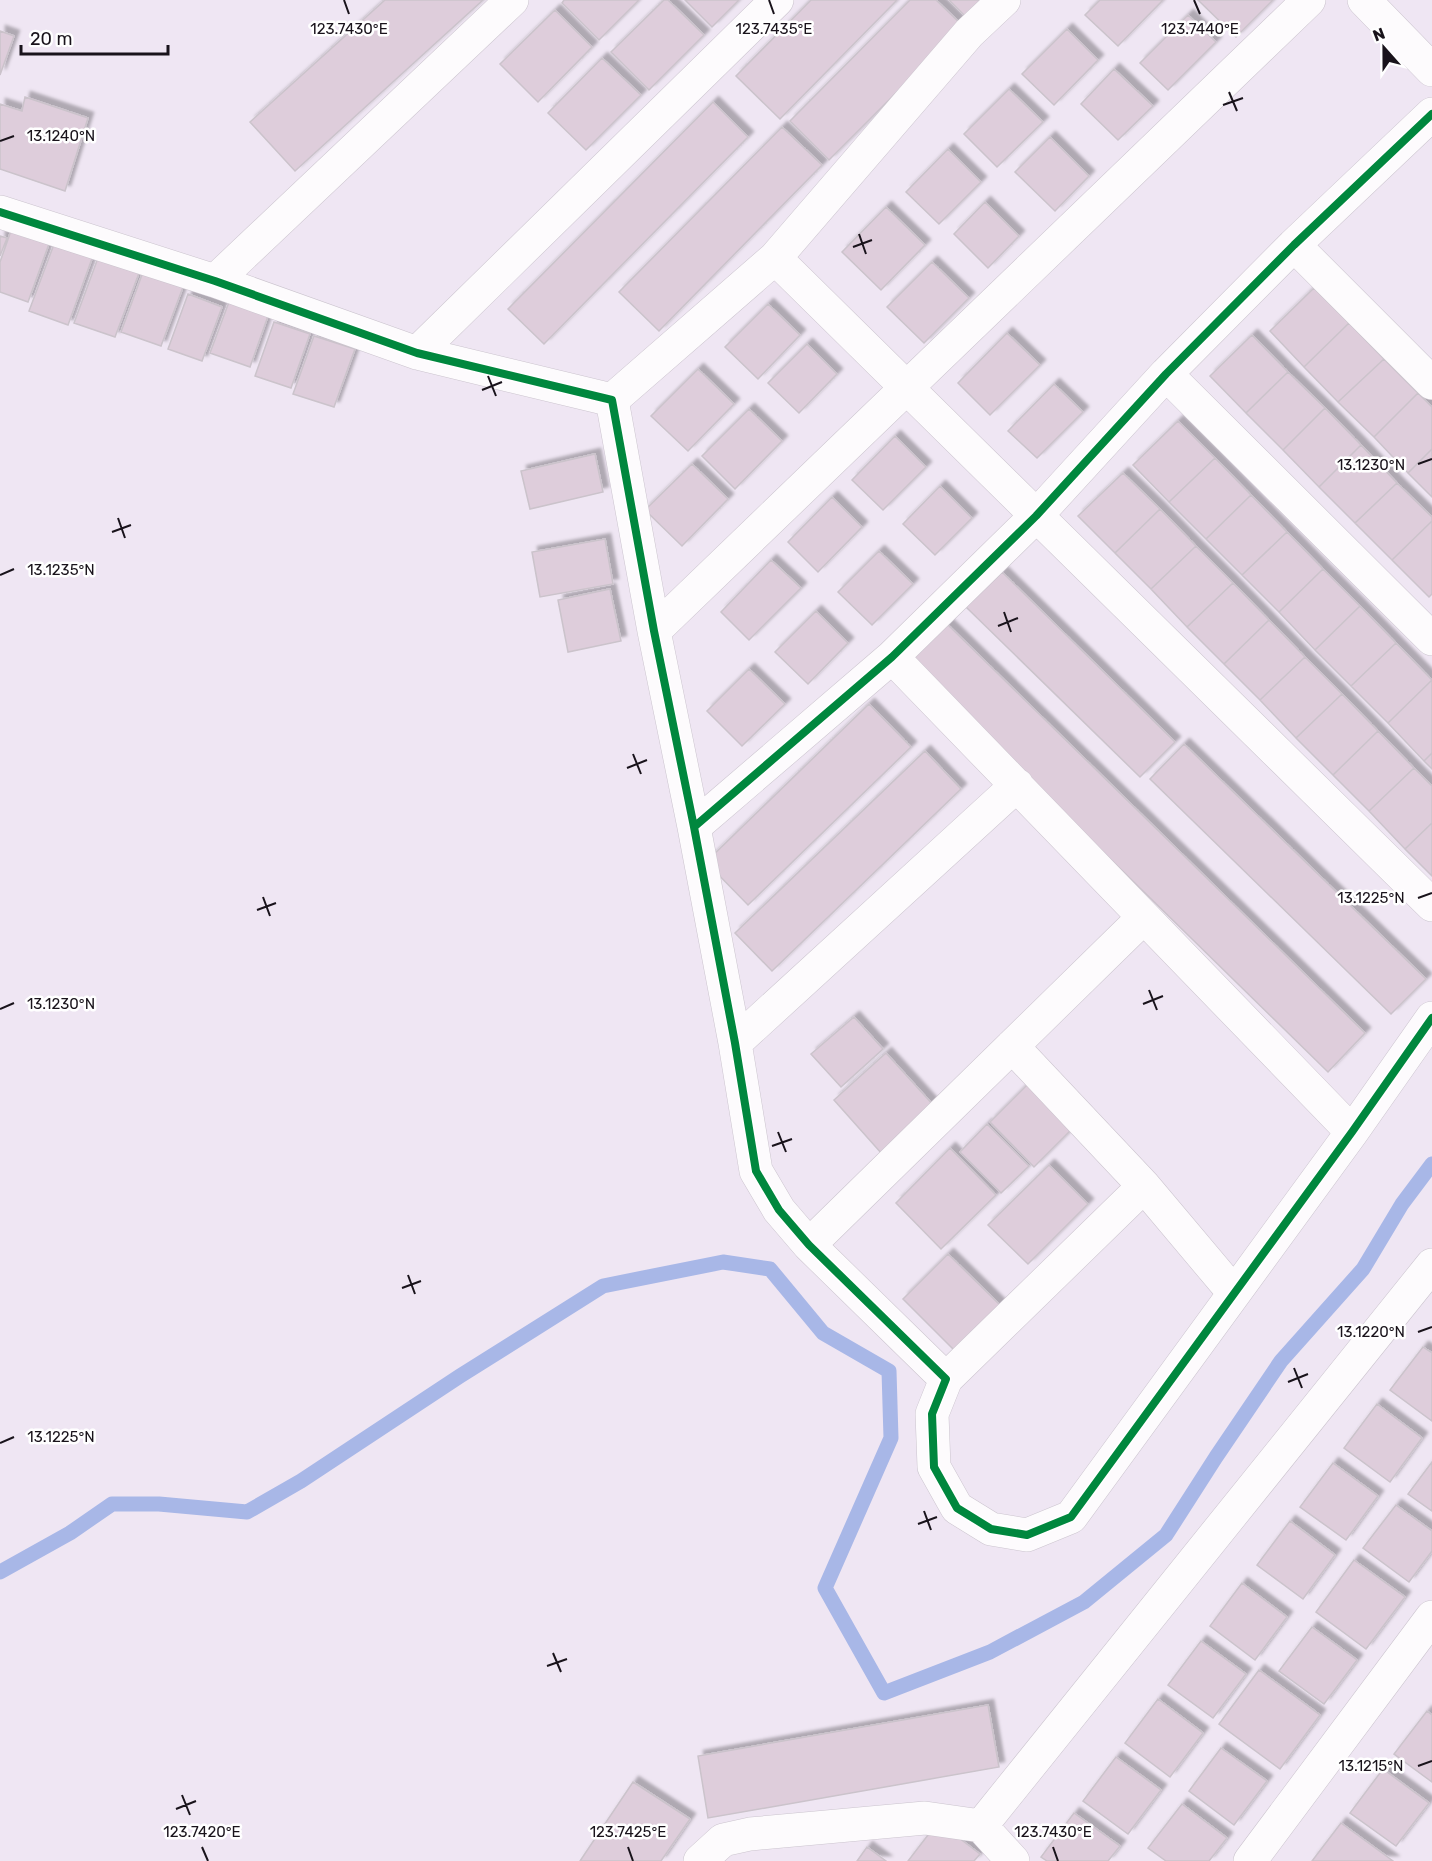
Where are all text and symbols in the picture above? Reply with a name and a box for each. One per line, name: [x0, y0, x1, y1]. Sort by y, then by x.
scale bar: [21, 18, 168, 56]
north arrow: [1354, 18, 1414, 78]
text: 123.7430°E: [310, 20, 388, 38]
text: 123.7435°E: [736, 20, 812, 38]
text: 123.7440°E: [1161, 20, 1239, 38]
text: N: [1370, 24, 1388, 45]
text: 20 m: [30, 28, 72, 50]
text: 13.1240°N: [27, 127, 95, 145]
text: 13.1230°N: [1337, 456, 1405, 474]
text: 13.1235°N: [27, 561, 95, 579]
text: 13.1225°N: [1337, 889, 1405, 907]
text: 13.1230°N: [27, 995, 95, 1013]
text: 13.1220°N: [1337, 1323, 1405, 1341]
text: 13.1225°N: [27, 1428, 95, 1446]
text: 13.1215°N: [1338, 1757, 1404, 1775]
text: 123.7420°E: [163, 1823, 241, 1841]
text: 123.7425°E: [590, 1823, 666, 1841]
text: 123.7430°E: [1014, 1823, 1092, 1841]

